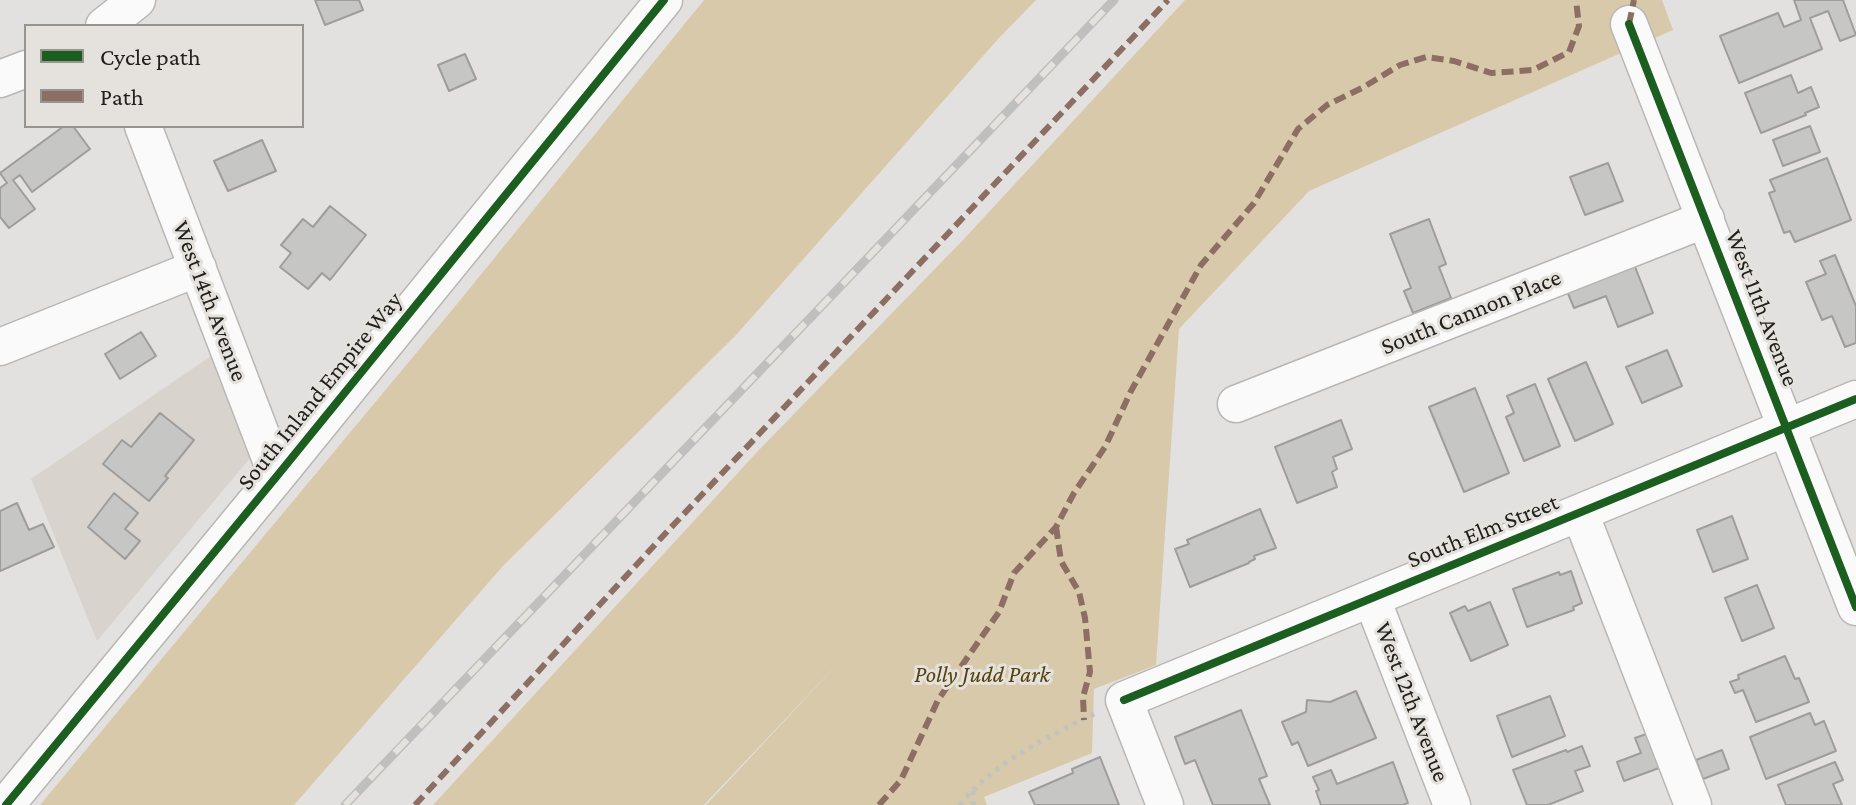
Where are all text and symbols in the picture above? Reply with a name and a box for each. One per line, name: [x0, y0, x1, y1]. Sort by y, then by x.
legend: [24, 24, 304, 128]
text: Cycle path: [100, 43, 201, 70]
text: Path: [100, 83, 144, 110]
street label: West 14th Avenue: [166, 217, 254, 385]
street label: West 11th Avenue: [1719, 226, 1805, 390]
street label: South Cannon Place: [1377, 263, 1565, 361]
street label: South Inland Empire Way: [231, 286, 409, 496]
street label: South Elm Street: [1403, 488, 1563, 574]
street label: West 12th Avenue: [1368, 618, 1456, 786]
park label: Polly Judd Park: [914, 661, 1050, 689]

